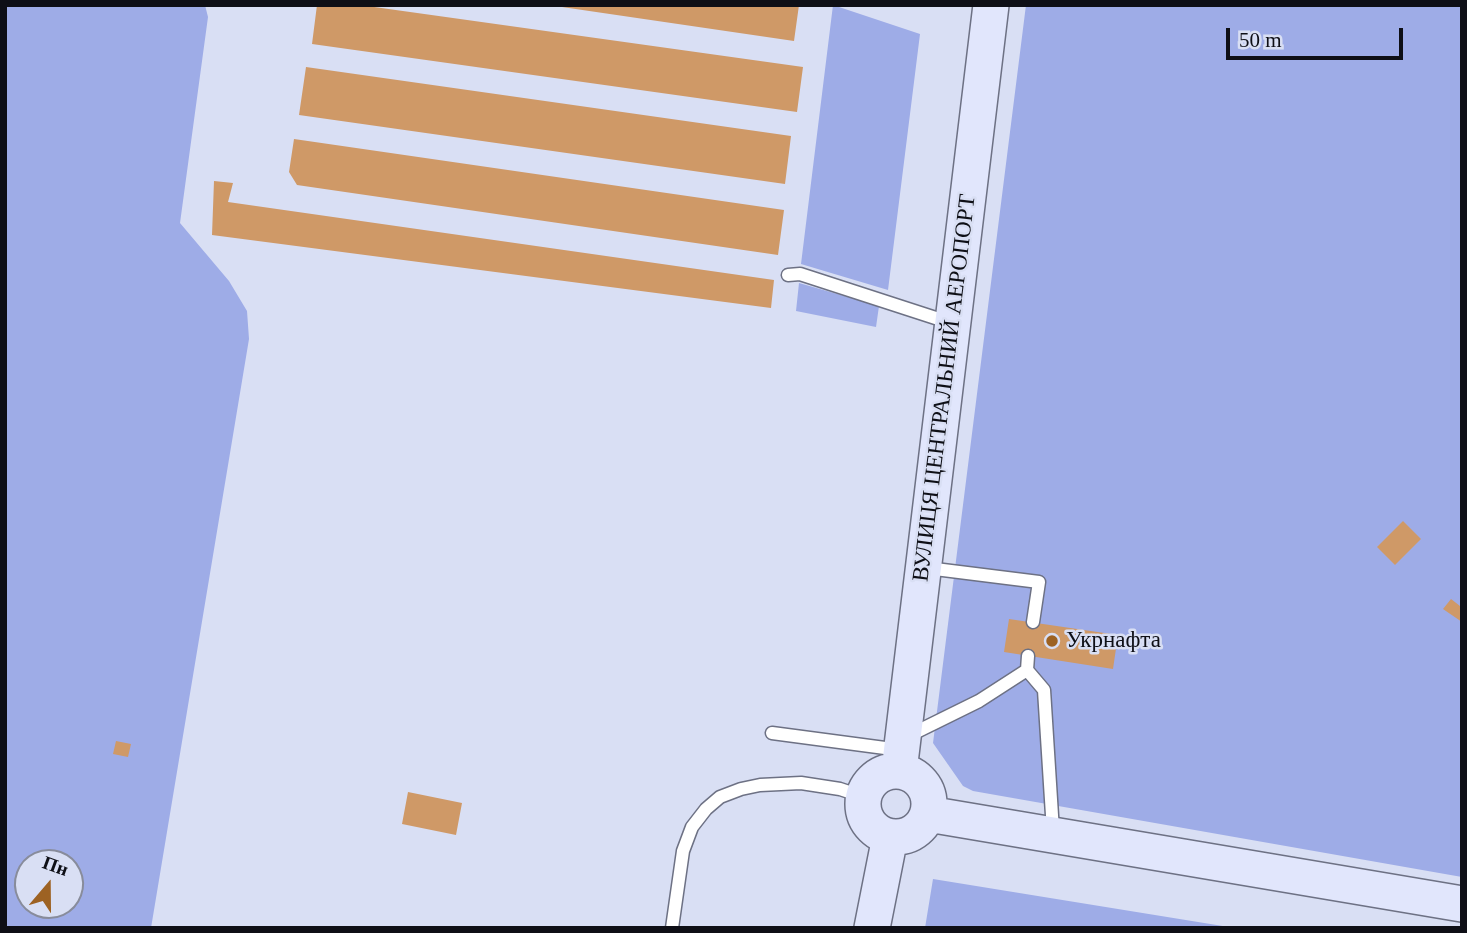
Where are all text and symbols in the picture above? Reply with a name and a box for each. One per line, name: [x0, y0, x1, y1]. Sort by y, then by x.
scale bar: [1229, 14, 1406, 58]
text: 50 m: [1239, 28, 1282, 52]
street label: ВУЛИЦЯ ЦЕНТРАЛЬНИЙ АЕРОПОРТ: [908, 193, 982, 583]
place label: Укрнафта: [1066, 627, 1161, 655]
marker: Укрнафта: [1044, 633, 1060, 649]
north arrow: [14, 849, 84, 919]
text: Пн: [40, 851, 71, 880]

